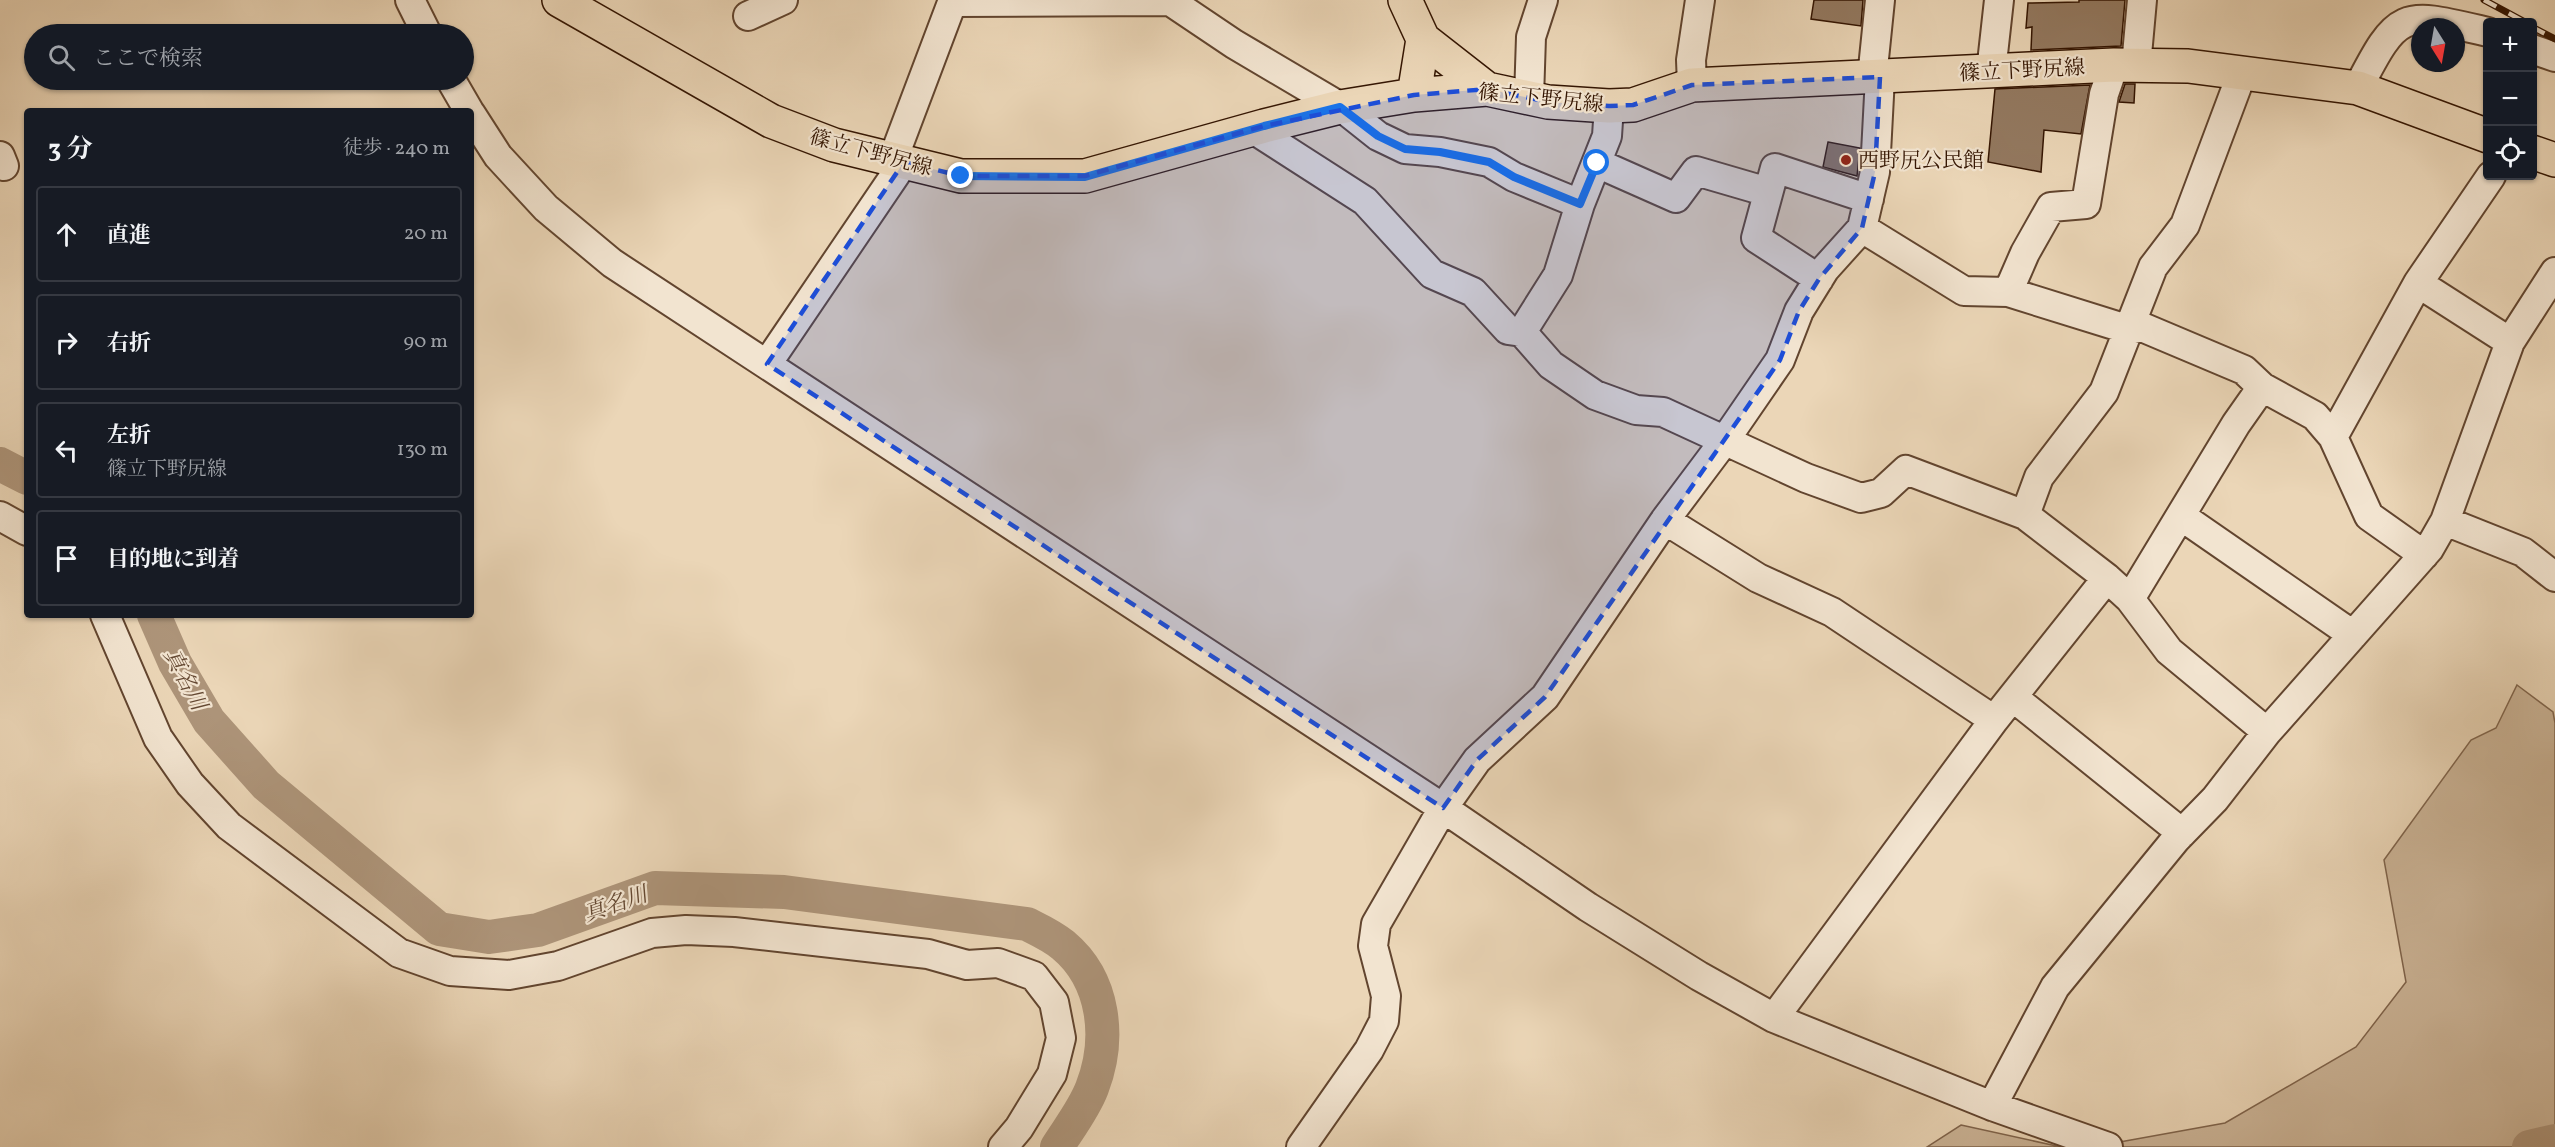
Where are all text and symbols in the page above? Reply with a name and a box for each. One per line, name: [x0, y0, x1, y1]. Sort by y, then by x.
north arrow: [2411, 18, 2465, 72]
map controls: [2483, 18, 2537, 180]
button: +: [2483, 18, 2537, 72]
search box: [24, 24, 474, 90]
icon: search: [45, 41, 78, 74]
text: ここで検索: [93, 44, 203, 75]
street label: 篠立下野尻線: [1958, 54, 2086, 89]
button: −: [2483, 72, 2537, 126]
street label: 篠立下野尻線: [1477, 78, 1605, 120]
street label: 篠立下野尻線: [806, 123, 935, 184]
button: locate: [2483, 126, 2537, 180]
text: 3 分: [48, 132, 92, 168]
text: 徒歩 · 240 m: [343, 135, 450, 163]
place label: 西野尻公民館: [1858, 147, 1984, 176]
route start: [1583, 149, 1609, 175]
marker: 西野尻公民館: [1839, 153, 1853, 167]
route end: [947, 162, 973, 188]
icon: ahead: [50, 218, 83, 251]
text: 20 m: [404, 220, 448, 248]
text: 直進: [107, 221, 151, 252]
icon: right: [50, 326, 83, 359]
text: 90 m: [404, 328, 448, 356]
text: 右折: [107, 329, 151, 360]
text: 左折: [107, 421, 151, 452]
icon: left: [50, 434, 83, 467]
text: 130 m: [397, 436, 448, 464]
text: 篠立下野尻線: [107, 456, 227, 484]
icon: arrive: [50, 542, 83, 575]
text: 目的地に到着: [107, 545, 239, 576]
water label: 真名川: [155, 644, 214, 718]
water label: 真名川: [580, 879, 654, 931]

